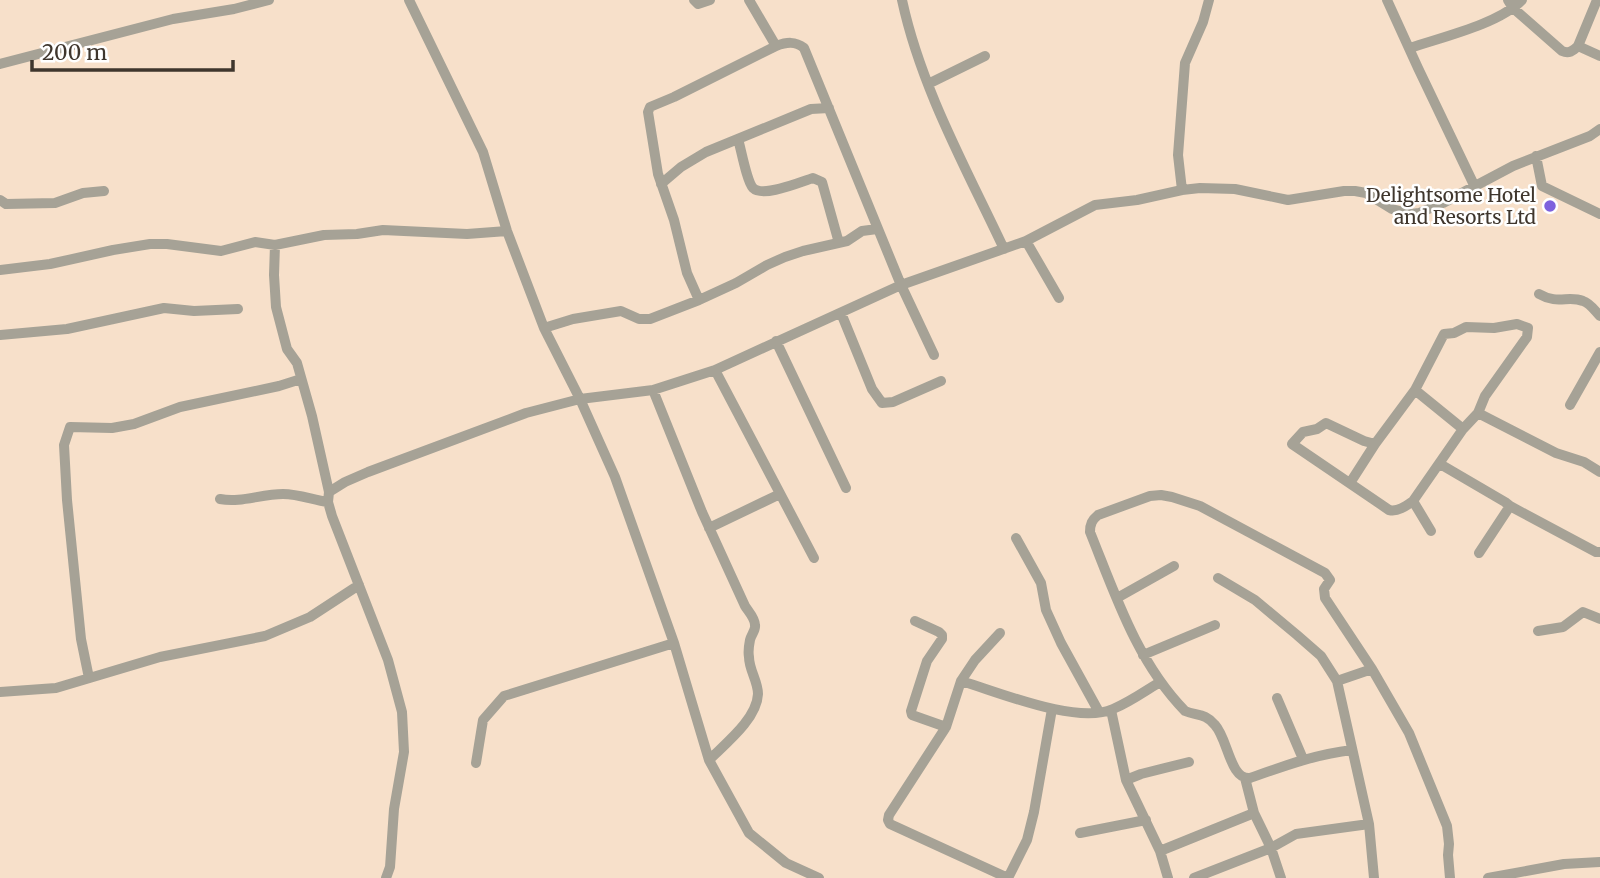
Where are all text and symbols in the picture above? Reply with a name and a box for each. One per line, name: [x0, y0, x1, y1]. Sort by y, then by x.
scale bar: [32, 28, 233, 72]
text: 200 m: [42, 39, 107, 66]
place label: Delightsome Hotel and Resorts Ltd: [1366, 183, 1536, 229]
marker: Delightsome Hotel and Resorts Ltd: [1542, 198, 1558, 214]

